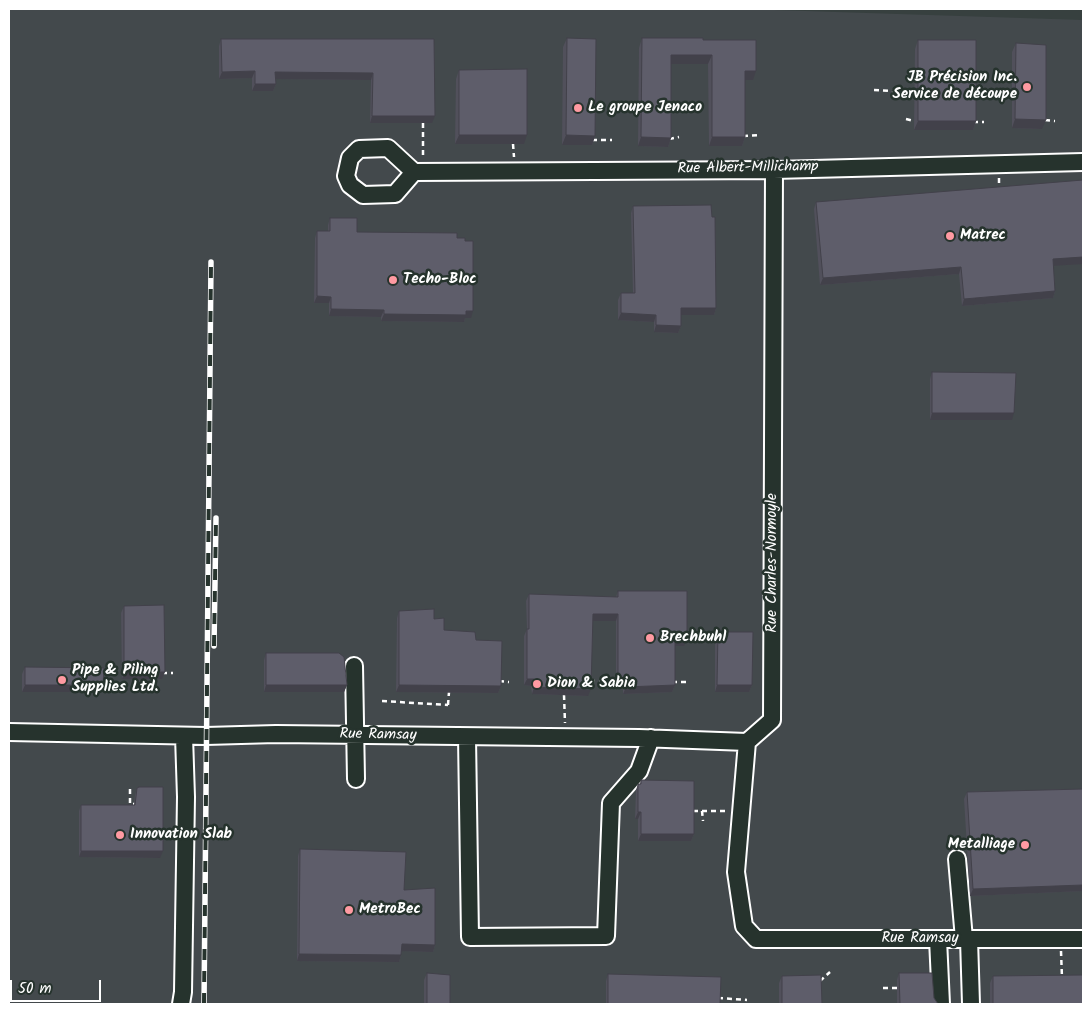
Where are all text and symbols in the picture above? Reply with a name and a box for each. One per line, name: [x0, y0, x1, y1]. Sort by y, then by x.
place label: JB Précision Inc. Service de découpe: [892, 69, 1017, 104]
marker: JB Précision Inc. Service de découpe: [1021, 81, 1033, 93]
place label: Le groupe Jenaco: [588, 99, 702, 117]
marker: Le groupe Jenaco: [572, 102, 584, 114]
street label: Rue Albert-Millichamp: [677, 159, 819, 179]
place label: Matrec: [960, 227, 1006, 245]
marker: Matrec: [944, 230, 956, 242]
place label: Techo-Bloc: [403, 271, 477, 289]
marker: Techo-Bloc: [387, 274, 399, 286]
street label: Rue Charles-Normoyle: [764, 493, 782, 633]
place label: Brechbuhl: [660, 629, 726, 647]
marker: Brechbuhl: [644, 632, 656, 644]
place label: Pipe & Piling Supplies Ltd.: [72, 662, 158, 697]
marker: Pipe & Piling Supplies Ltd.: [56, 674, 68, 686]
place label: Dion & Sabia: [547, 675, 635, 693]
marker: Dion & Sabia: [531, 678, 543, 690]
street label: Rue Ramsay: [339, 726, 417, 746]
place label: Innovation Slab: [130, 826, 232, 844]
marker: Innovation Slab: [114, 829, 126, 841]
place label: Metalliage: [948, 836, 1015, 854]
marker: Metalliage: [1019, 839, 1031, 851]
place label: MetroBec: [359, 901, 421, 919]
marker: MetroBec: [343, 904, 355, 916]
street label: Rue Ramsay: [882, 930, 958, 948]
scale bar: [12, 970, 104, 1002]
text: 50 m: [18, 977, 52, 1001]

